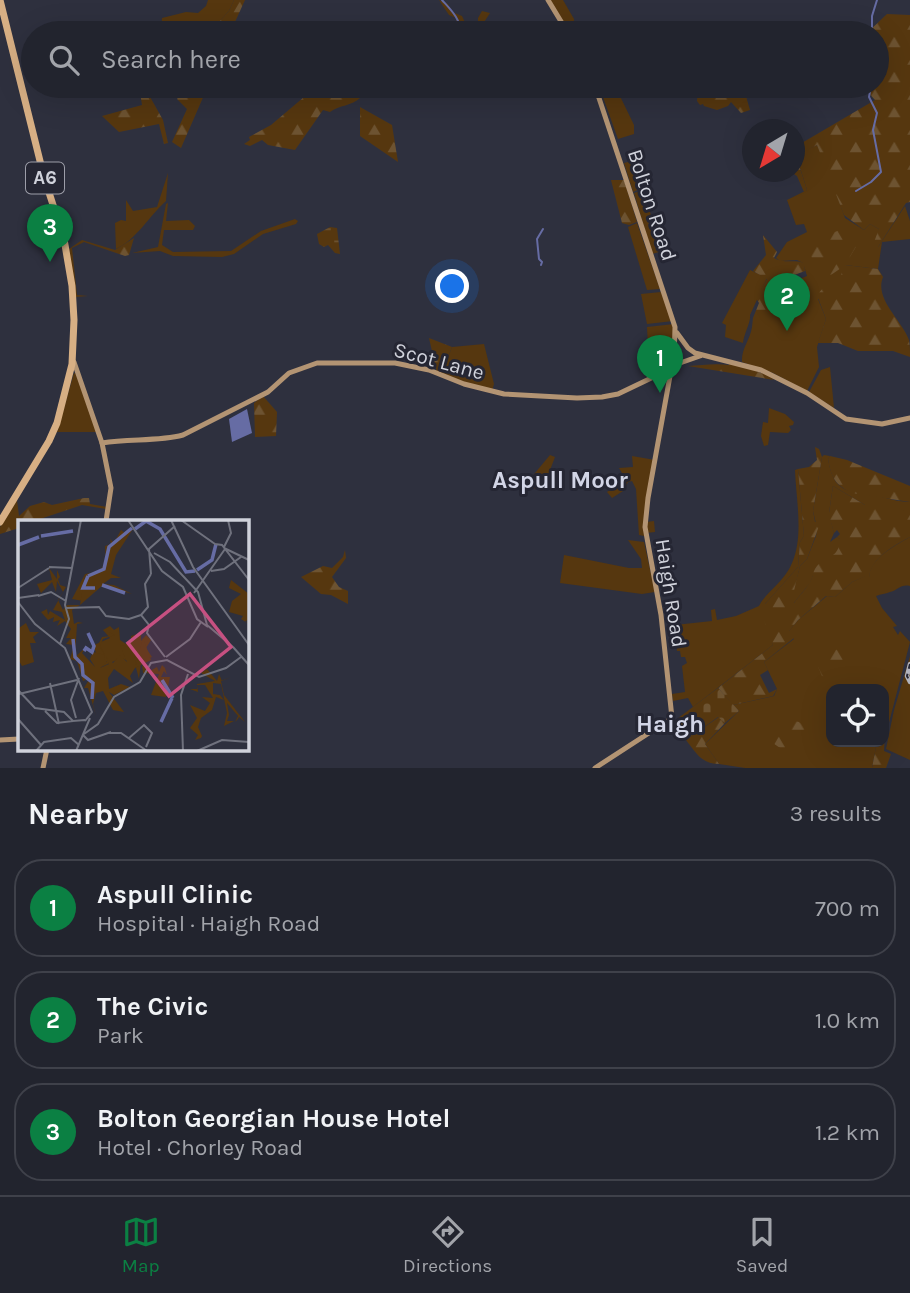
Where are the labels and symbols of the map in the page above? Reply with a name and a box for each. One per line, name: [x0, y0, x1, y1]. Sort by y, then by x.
north arrow: [742, 119, 805, 182]
street label: Bolton Road: [623, 146, 681, 264]
road number: A6: [26, 162, 64, 194]
pin: 3: [27, 204, 73, 262]
your location: [435, 269, 469, 303]
pin: 2: [764, 273, 810, 331]
pin: 1: [637, 335, 683, 393]
street label: Scot Lane: [391, 337, 487, 385]
district label: Aspull Moor: [492, 466, 628, 494]
inset map: [18, 520, 248, 750]
street label: Haigh Road: [651, 537, 691, 649]
district label: Haigh: [636, 710, 704, 738]

